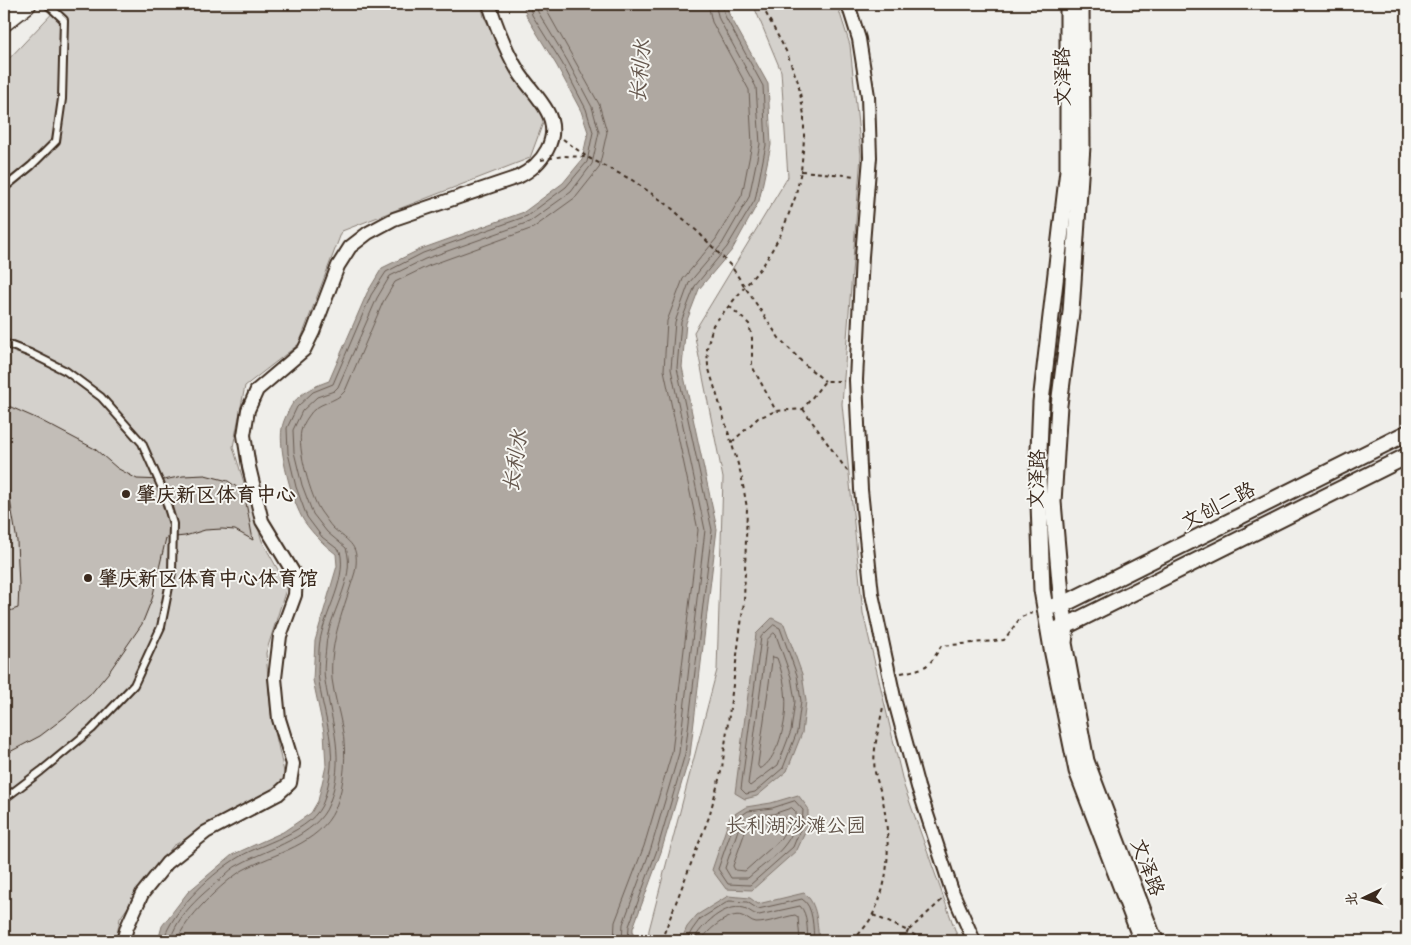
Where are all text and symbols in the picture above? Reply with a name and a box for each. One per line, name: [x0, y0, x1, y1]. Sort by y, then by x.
water label: 长利水: [624, 37, 656, 104]
street label: 文泽路: [1049, 46, 1076, 107]
water label: 长利水: [497, 427, 533, 494]
street label: 文泽路: [1023, 448, 1050, 509]
street label: 文创二路: [1177, 476, 1260, 535]
place label: 肇庆新区体育中心: [136, 482, 296, 507]
marker: 肇庆新区体育中心: [120, 488, 132, 500]
place label: 肇庆新区体育中心体育馆: [98, 566, 318, 591]
marker: 肇庆新区体育中心体育馆: [82, 572, 94, 584]
park label: 长利湖沙滩公园: [726, 813, 866, 838]
street label: 文泽路: [1125, 835, 1170, 901]
north arrow: [1338, 872, 1388, 922]
text: 北: [1342, 891, 1361, 907]

